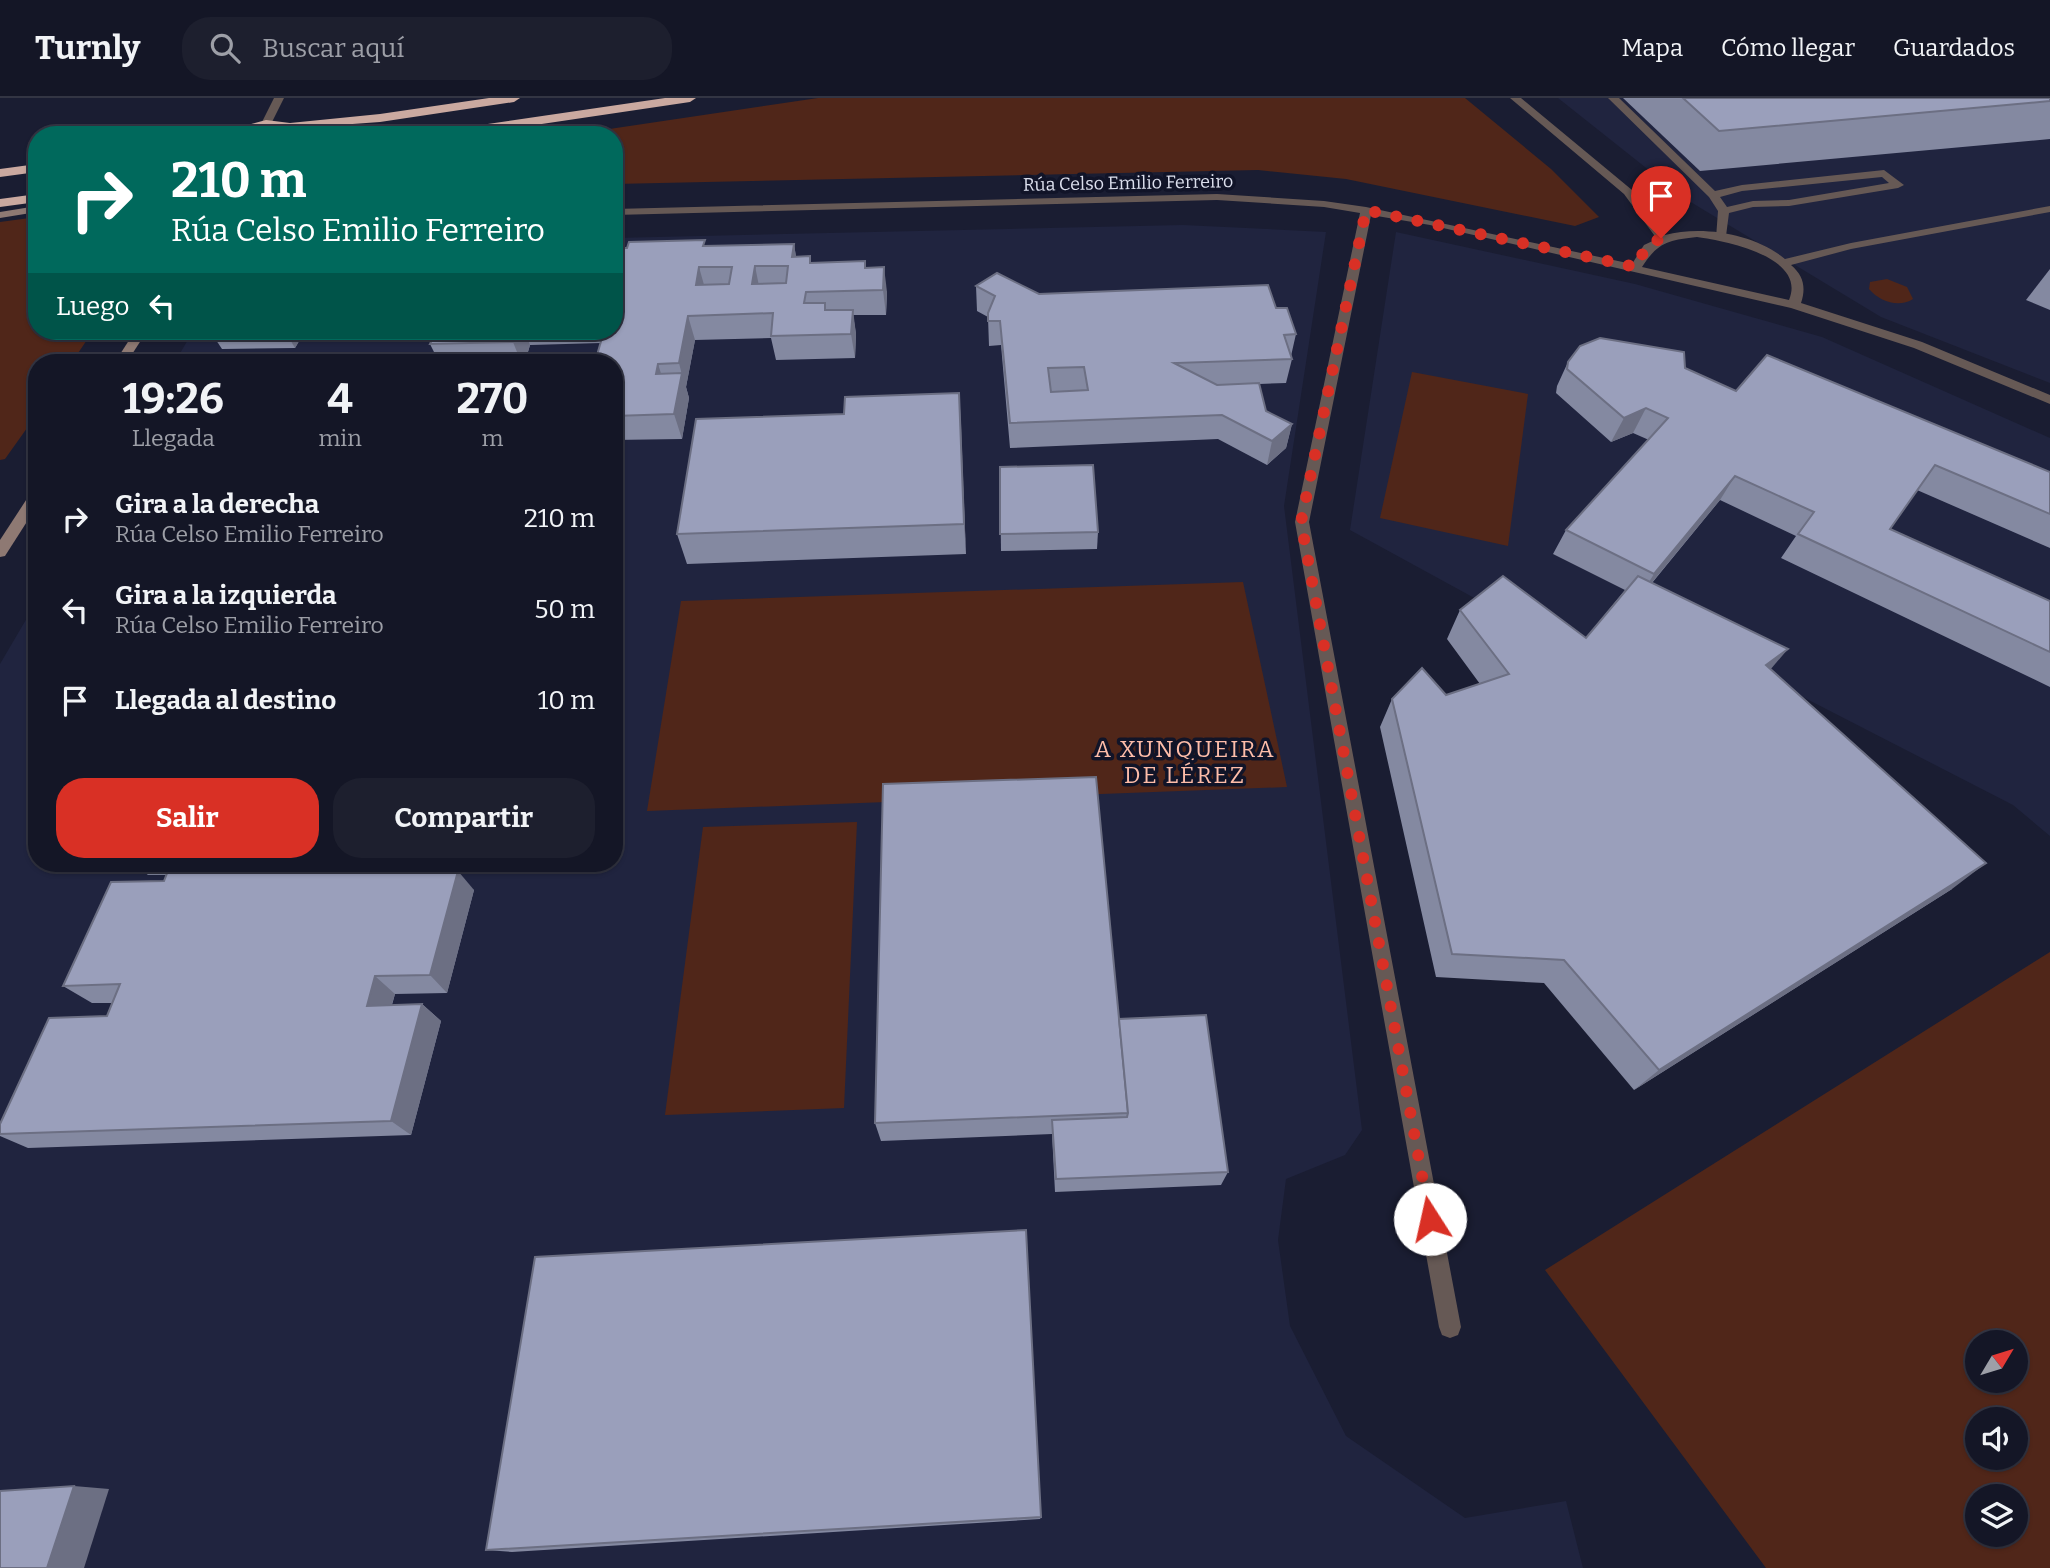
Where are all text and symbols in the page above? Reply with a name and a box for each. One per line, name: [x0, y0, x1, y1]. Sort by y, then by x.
search box: [182, 17, 672, 80]
text: Turnly: [35, 28, 140, 68]
icon: search: [206, 29, 244, 67]
text: Buscar aquí: [262, 33, 404, 64]
text: Mapa: [1622, 34, 1683, 62]
text: Cómo llegar: [1721, 34, 1855, 62]
text: Guardados: [1893, 34, 2015, 62]
text: 210 m: [171, 151, 306, 210]
icon: right: [56, 154, 147, 245]
pin: [1631, 166, 1691, 238]
street label: Rúa Celso Emilio Ferreiro: [1023, 170, 1233, 196]
icon: arrive: [1642, 177, 1680, 215]
text: Rúa Celso Emilio Ferreiro: [171, 211, 545, 249]
icon: left: [143, 287, 181, 325]
text: Luego: [56, 291, 129, 322]
text: 19:26: [123, 374, 224, 424]
text: 4: [327, 374, 353, 424]
text: 270: [456, 374, 528, 424]
text: Llegada: [132, 424, 215, 452]
text: min: [318, 424, 362, 452]
text: m: [481, 424, 503, 452]
text: Gira a la derecha: [115, 489, 319, 520]
icon: right: [56, 500, 94, 538]
text: 210 m: [524, 503, 595, 534]
text: Rúa Celso Emilio Ferreiro: [115, 520, 384, 548]
text: Gira a la izquierda: [115, 580, 337, 611]
icon: left: [56, 591, 94, 629]
text: 50 m: [534, 594, 595, 625]
text: Rúa Celso Emilio Ferreiro: [115, 611, 384, 639]
icon: arrive: [56, 682, 94, 720]
text: Llegada al destino: [115, 685, 336, 716]
text: 10 m: [538, 685, 595, 716]
district label: A XUNQUEIRA DE LÉREZ: [1095, 735, 1275, 789]
button: Salir: [56, 778, 319, 858]
button: Compartir: [333, 778, 595, 858]
position arrow: [1393, 1182, 1467, 1256]
north arrow: [1965, 1330, 2028, 1393]
map controls: [1965, 1330, 2028, 1547]
button: sound: [1965, 1407, 2028, 1470]
button: layers: [1965, 1484, 2028, 1547]

